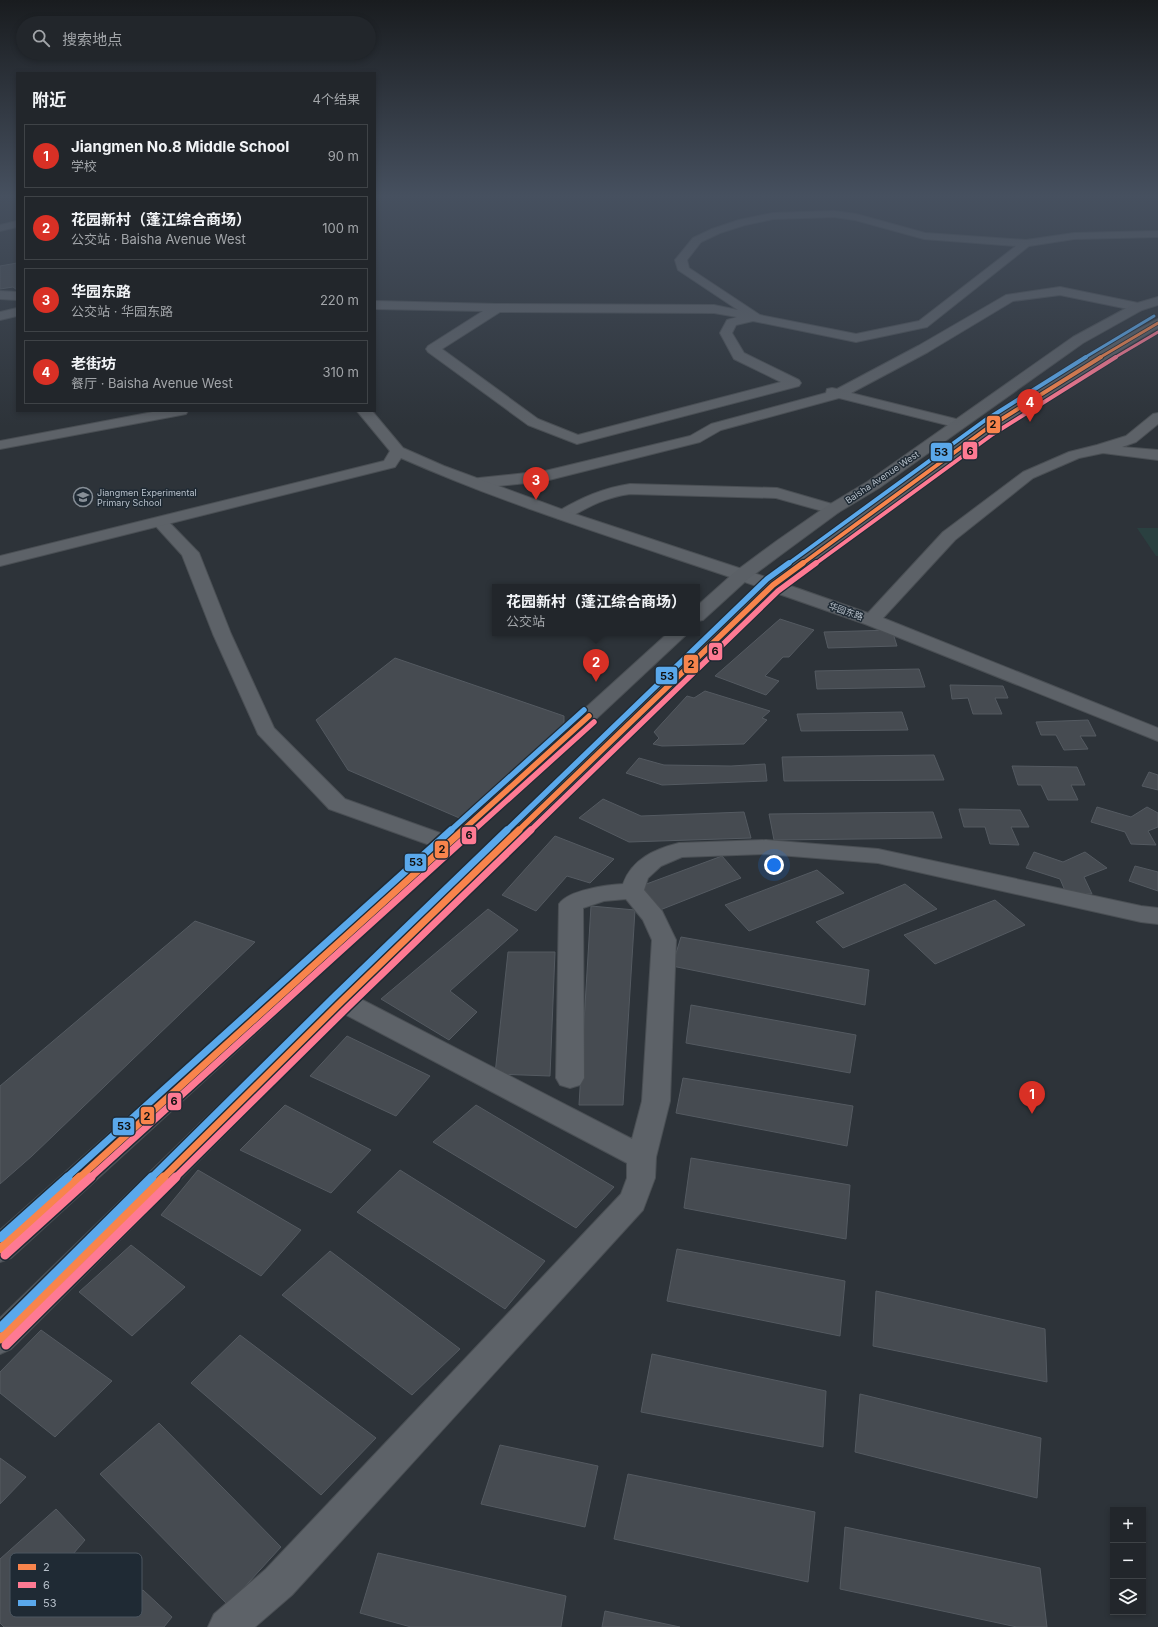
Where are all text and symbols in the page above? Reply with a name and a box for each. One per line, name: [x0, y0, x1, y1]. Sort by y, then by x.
search box: [16, 16, 376, 60]
icon: search: [30, 27, 52, 49]
text: 搜索地点: [62, 30, 122, 49]
text: 附近: [32, 90, 66, 110]
text: 4个结果: [313, 91, 360, 107]
text: Jiangmen No.8 Middle School: [71, 137, 289, 156]
text: 1: [43, 148, 49, 164]
text: 90 m: [328, 148, 359, 164]
text: 学校: [71, 158, 97, 174]
text: 花园新村（蓬江综合商场）: [71, 210, 251, 229]
text: 2: [42, 220, 50, 236]
text: 100 m: [322, 220, 359, 236]
text: 公交站 · Baisha Avenue West: [71, 231, 246, 247]
text: 华园东路: [71, 282, 131, 301]
text: 3: [42, 292, 50, 308]
text: 220 m: [320, 292, 359, 308]
text: 公交站 · 华园东路: [71, 303, 173, 319]
text: 老街坊: [71, 354, 116, 373]
text: 4: [42, 364, 50, 380]
text: 310 m: [322, 364, 359, 380]
text: 餐厅 · Baisha Avenue West: [71, 375, 233, 391]
pin: 4: [1017, 389, 1043, 422]
line badge: 2: [986, 415, 1001, 434]
text: 2: [990, 417, 997, 431]
line badge: 6: [962, 441, 978, 460]
line badge: 53: [930, 442, 953, 462]
text: 6: [966, 444, 974, 458]
text: 53: [934, 445, 948, 459]
street label: Baisha Avenue West: [843, 448, 921, 506]
pin: 3: [523, 467, 549, 500]
school or university icon: Jiangmen Experimental Primary School: [72, 486, 94, 508]
place label: Jiangmen Experimental Primary School: [97, 487, 197, 508]
popup: [492, 584, 700, 636]
text: 花园新村（蓬江综合商场）: [506, 592, 686, 611]
street label: 华园东路: [827, 600, 865, 622]
text: 公交站: [506, 613, 545, 629]
line badge: 6: [708, 642, 723, 661]
text: 6: [711, 644, 719, 658]
pin: 2: [583, 649, 609, 682]
line badge: 2: [683, 654, 699, 674]
text: 2: [688, 657, 695, 671]
line badge: 53: [655, 666, 678, 685]
text: 53: [660, 669, 674, 683]
line badge: 6: [461, 826, 477, 845]
text: 6: [465, 828, 473, 842]
line badge: 2: [434, 840, 449, 859]
text: 2: [439, 842, 446, 856]
line badge: 53: [404, 853, 427, 872]
text: 53: [409, 855, 423, 869]
your location: [764, 855, 784, 875]
pin: 1: [1019, 1081, 1045, 1114]
line badge: 6: [167, 1092, 182, 1111]
text: 6: [170, 1094, 178, 1108]
line badge: 2: [140, 1106, 155, 1125]
text: 2: [144, 1109, 151, 1123]
line badge: 53: [112, 1117, 135, 1136]
text: 53: [117, 1119, 131, 1133]
map controls: [1110, 1507, 1146, 1615]
button: +: [1110, 1507, 1146, 1543]
button: −: [1110, 1543, 1146, 1579]
legend: [10, 1553, 142, 1617]
text: 2: [43, 1560, 50, 1574]
text: 6: [43, 1578, 50, 1592]
button: layers: [1110, 1579, 1146, 1615]
text: 53: [43, 1596, 57, 1610]

